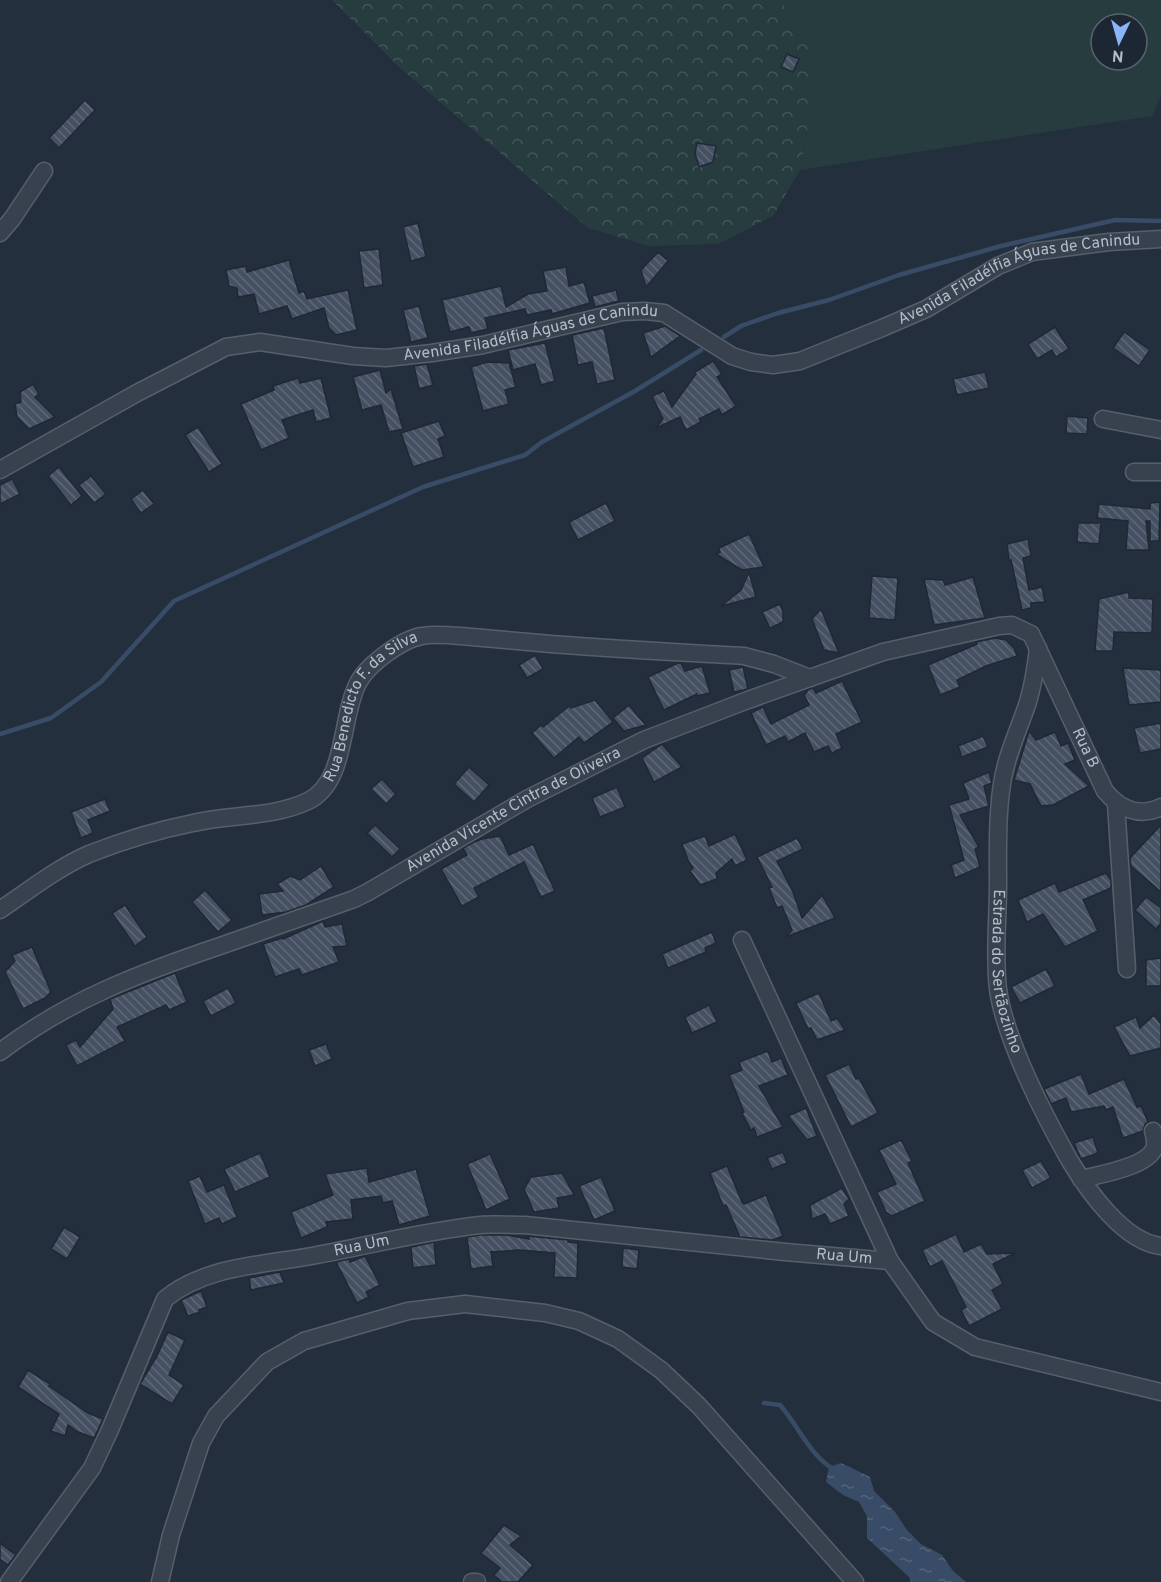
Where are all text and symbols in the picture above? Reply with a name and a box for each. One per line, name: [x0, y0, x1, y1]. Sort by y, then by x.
north arrow: [1089, 12, 1149, 72]
text: N: [1111, 44, 1124, 65]
street label: Avenida Filadélfia Águas de Canindu: [895, 230, 1141, 330]
street label: Avenida Filadélfia Águas de Canindu: [402, 301, 659, 366]
street label: Rua Benedicto F. da Silva: [320, 628, 421, 786]
street label: Rua B: [1067, 725, 1103, 771]
street label: Avenida Vicente Cintra de Oliveira: [402, 743, 624, 878]
street label: Estrada do Sertãozinho: [986, 889, 1026, 1057]
street label: Rua Um: [332, 1231, 391, 1262]
street label: Rua Um: [815, 1245, 873, 1269]

